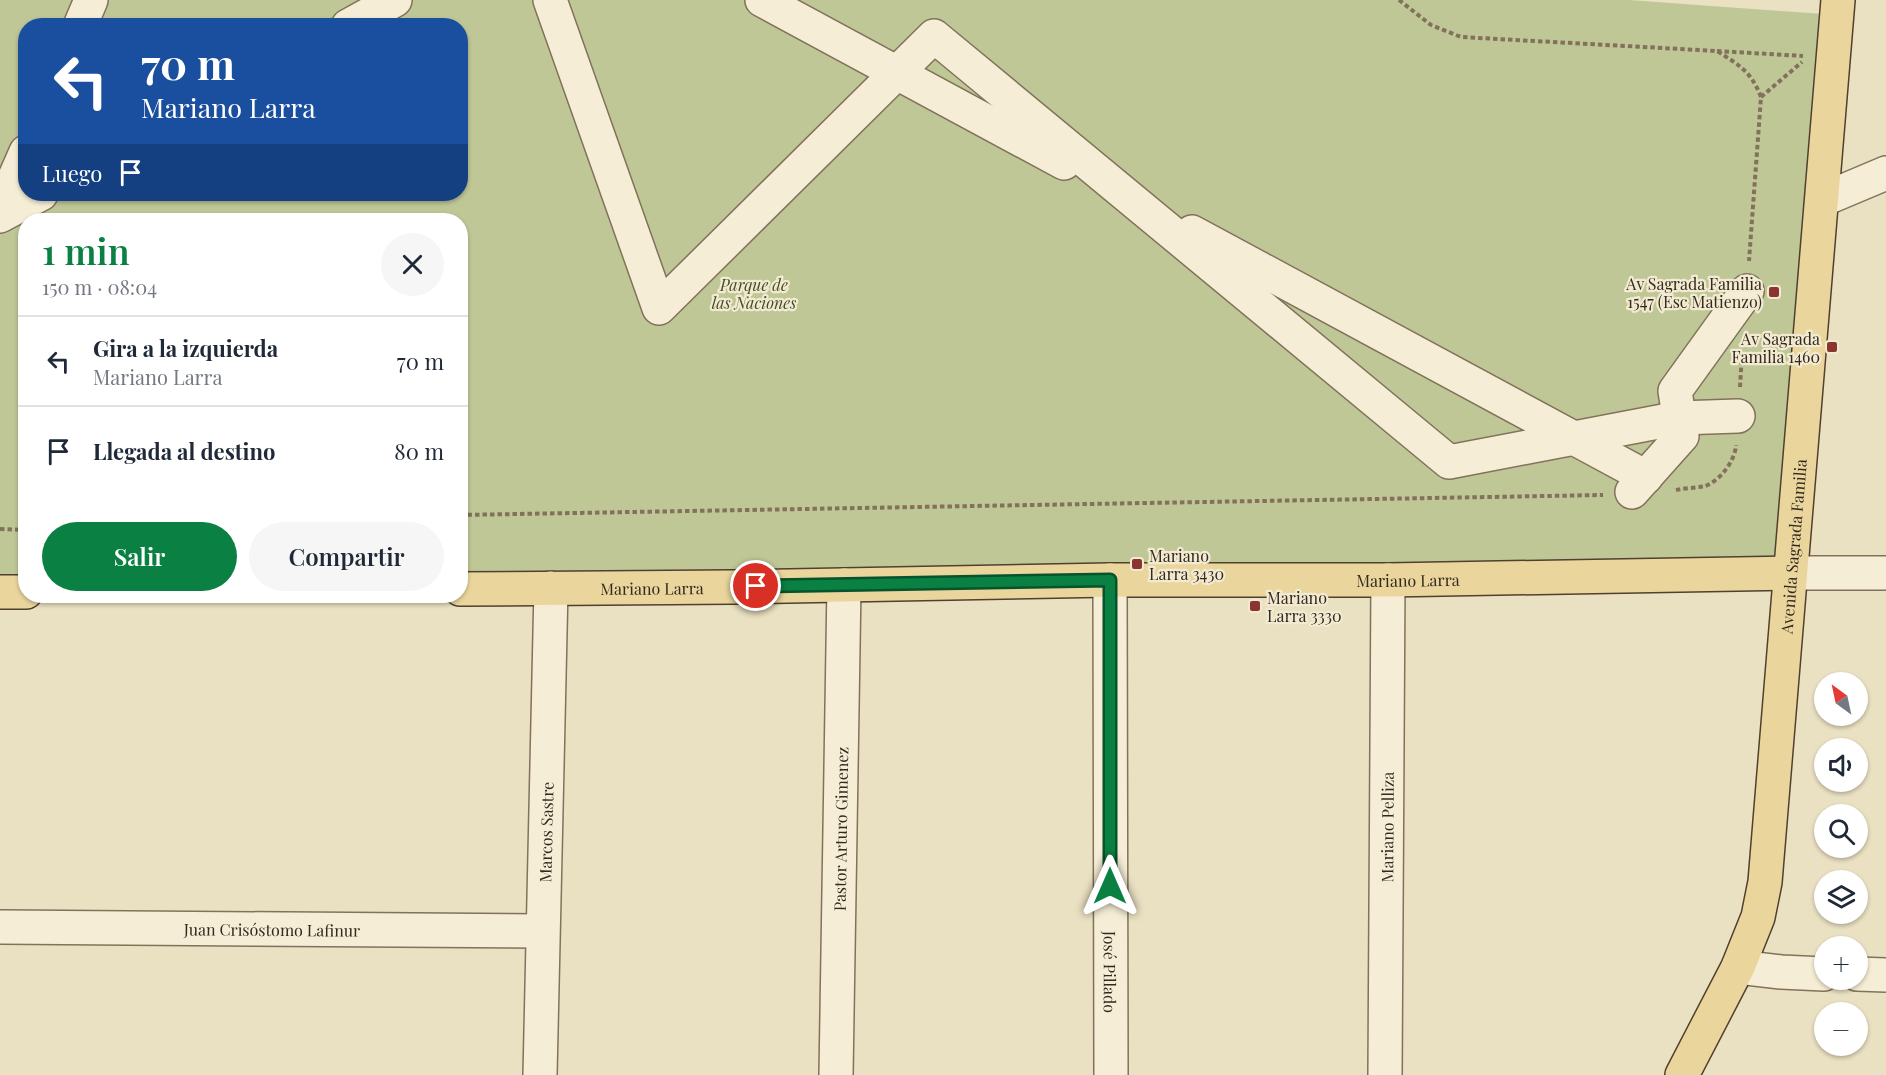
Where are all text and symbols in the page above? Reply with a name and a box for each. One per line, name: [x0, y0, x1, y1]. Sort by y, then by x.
text: 70 m: [141, 35, 235, 91]
icon: left: [42, 42, 120, 120]
text: Mariano Larra: [141, 89, 316, 125]
icon: arrive: [114, 156, 147, 189]
text: Luego: [42, 158, 102, 188]
text: 1 min: [42, 226, 130, 274]
button: close: [381, 233, 444, 296]
text: 150 m · 08:04: [42, 273, 157, 300]
place label: Av Sagrada Familia 1547 (Esc Matienzo): [1625, 273, 1762, 312]
park label: Parque de las Naciones: [712, 274, 796, 313]
marker: Av Sagrada Familia 1547 (Esc Matienzo): [1767, 285, 1781, 299]
place label: Av Sagrada Familia 1460: [1732, 328, 1820, 367]
text: Gira a la izquierda: [93, 333, 278, 363]
marker: Av Sagrada Familia 1460: [1825, 340, 1839, 354]
icon: left: [42, 345, 75, 378]
text: 70 m: [397, 346, 444, 376]
text: Mariano Larra: [93, 363, 222, 390]
icon: arrive: [42, 435, 75, 468]
text: Llegada al destino: [93, 436, 275, 466]
text: 80 m: [394, 436, 444, 466]
street label: Avenida Sagrada Familia: [1775, 458, 1810, 636]
button: Salir: [42, 522, 237, 591]
button: Compartir: [249, 522, 444, 591]
place label: Mariano Larra 3430: [1149, 545, 1224, 584]
marker: Mariano Larra 3430: [1130, 557, 1144, 571]
pin: [730, 560, 781, 611]
street label: Mariano Larra: [1356, 568, 1460, 591]
icon: arrive: [739, 569, 772, 602]
street label: Mariano Larra: [600, 577, 704, 598]
place label: Mariano Larra 3330: [1267, 587, 1342, 626]
marker: Mariano Larra 3330: [1248, 599, 1262, 613]
north arrow: [1814, 672, 1868, 726]
map controls: [1814, 672, 1868, 1056]
button: sound: [1814, 738, 1868, 792]
street label: Pastor Arturo Gimenez: [828, 746, 852, 911]
street label: Mariano Pelliza: [1376, 772, 1397, 882]
street label: Marcos Sastre: [534, 781, 557, 883]
button: search: [1814, 804, 1868, 858]
position arrow: [1078, 854, 1142, 918]
button: layers: [1814, 870, 1868, 924]
street label: Juan Crisóstomo Lafinur: [183, 918, 360, 940]
street label: José Pillado: [1100, 930, 1121, 1013]
button: +: [1814, 936, 1868, 990]
button: −: [1814, 1002, 1868, 1056]

